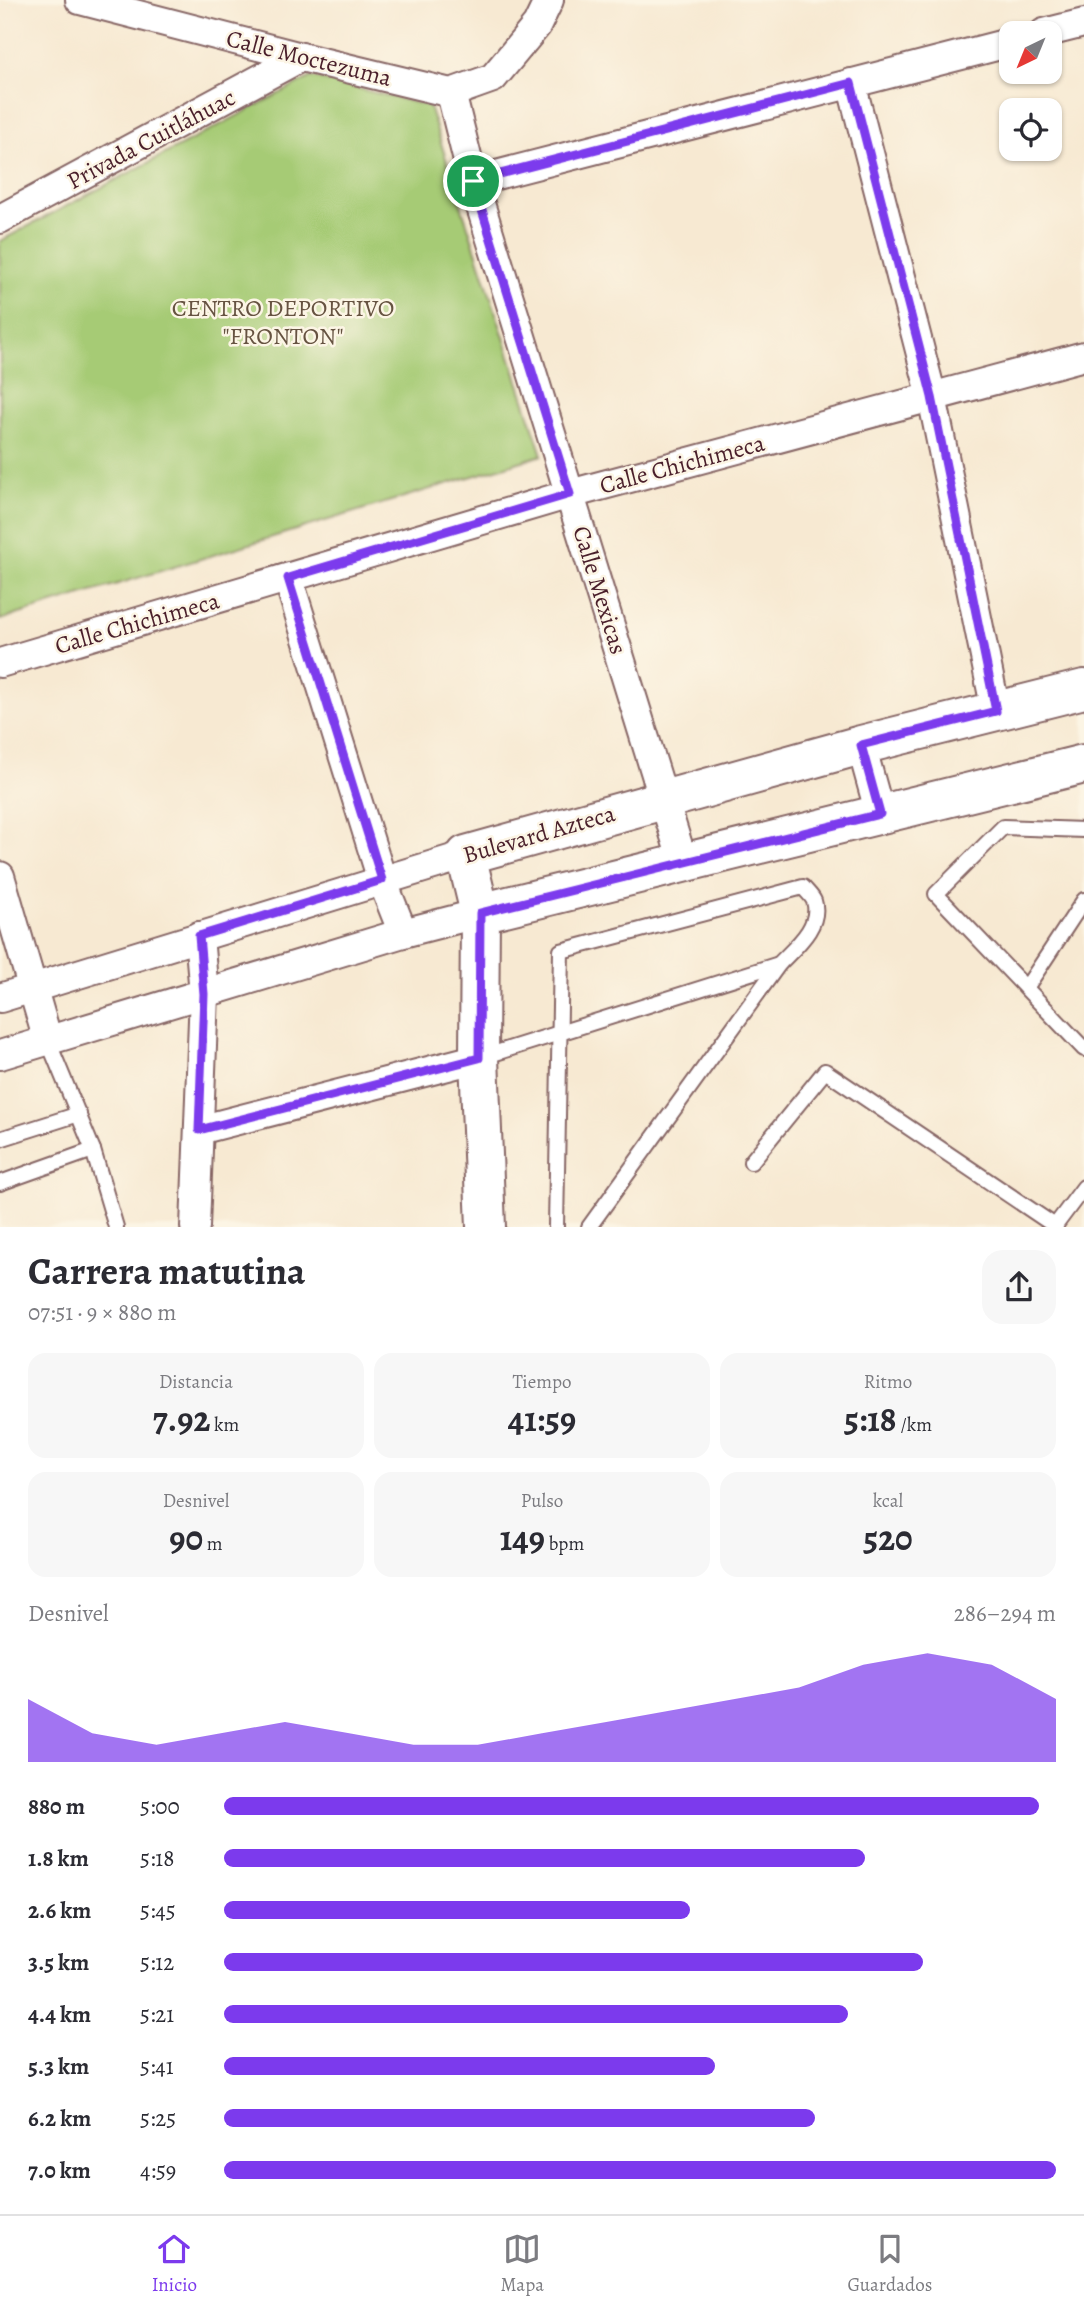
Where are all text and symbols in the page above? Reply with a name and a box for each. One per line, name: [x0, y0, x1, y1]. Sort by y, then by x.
north arrow: [999, 21, 1062, 84]
map controls: [999, 21, 1062, 161]
street label: Calle Moctezuma: [223, 22, 396, 94]
street label: Privada Cuitláhuac: [61, 81, 241, 197]
button: locate: [999, 98, 1062, 161]
pin: [443, 151, 503, 211]
icon: arrive: [454, 162, 492, 200]
park label: CENTRO DEPORTIVO "FRONTON": [172, 292, 394, 352]
street label: Calle Chichimeca: [596, 426, 769, 501]
street label: Calle Mexicas: [565, 522, 635, 658]
street label: Calle Chichimeca: [51, 584, 224, 662]
street label: Bulevard Azteca: [459, 797, 620, 871]
text: Carrera matutina: [28, 1245, 305, 1297]
button: share: [982, 1250, 1056, 1324]
text: 07:51 · 9 × 880 m: [28, 1297, 176, 1328]
text: Distancia: [159, 1369, 233, 1395]
text: Tiempo: [513, 1369, 571, 1395]
text: Ritmo: [864, 1369, 912, 1395]
text: 7.92: [153, 1395, 210, 1443]
text: 41:59: [508, 1395, 576, 1443]
text: 5:18: [844, 1395, 897, 1443]
text: km: [210, 1412, 239, 1438]
text: /km: [897, 1412, 932, 1438]
text: Desnivel: [163, 1488, 229, 1514]
text: Pulso: [521, 1488, 563, 1514]
text: kcal: [873, 1488, 903, 1514]
text: 90: [169, 1514, 203, 1562]
text: 149: [500, 1514, 545, 1562]
text: 520: [863, 1514, 913, 1562]
text: m: [203, 1531, 223, 1557]
text: bpm: [545, 1531, 584, 1557]
text: Desnivel: [28, 1598, 109, 1629]
text: 286–294 m: [954, 1598, 1056, 1629]
text: 880 m: [28, 1791, 85, 1822]
text: 5:00: [140, 1791, 180, 1822]
text: 1.8 km: [28, 1843, 89, 1874]
text: 5:18: [140, 1843, 174, 1874]
text: 2.6 km: [28, 1895, 91, 1926]
text: 5:45: [140, 1895, 176, 1926]
text: 3.5 km: [28, 1947, 89, 1978]
text: 5:12: [140, 1947, 174, 1978]
text: 4.4 km: [28, 1999, 91, 2030]
text: 5:21: [140, 1999, 174, 2030]
text: 5.3 km: [28, 2051, 89, 2082]
text: 5:41: [140, 2051, 174, 2082]
text: 6.2 km: [28, 2103, 91, 2134]
text: 5:25: [140, 2103, 176, 2134]
text: 7.0 km: [28, 2155, 91, 2186]
text: 4:59: [140, 2155, 176, 2186]
tab: Inicio: [152, 2230, 197, 2298]
tab: Mapa: [500, 2230, 544, 2298]
tab: Guardados: [847, 2230, 932, 2298]

